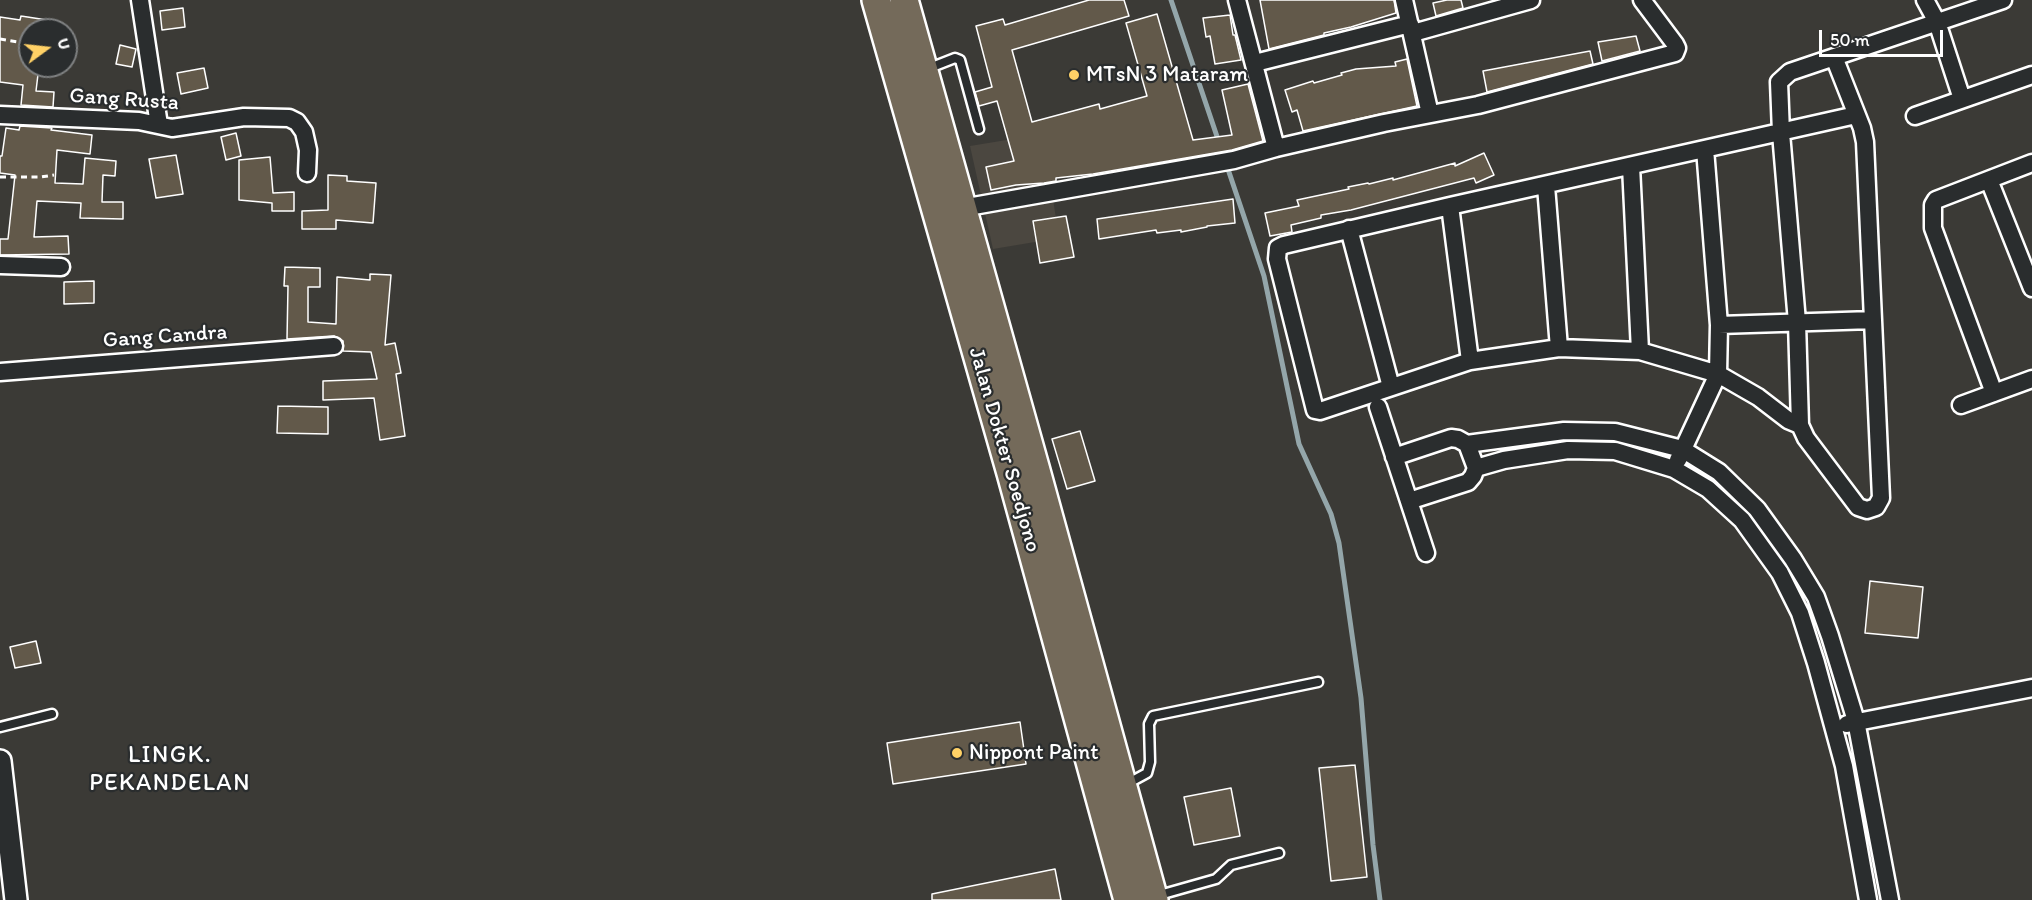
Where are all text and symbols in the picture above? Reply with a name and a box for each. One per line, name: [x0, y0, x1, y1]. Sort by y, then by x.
north arrow: [18, 18, 78, 78]
scale bar: [1822, 18, 1946, 56]
text: 50 m: [1830, 29, 1870, 51]
text: U: [53, 36, 74, 51]
place label: MTsN 3 Mataram: [1086, 62, 1248, 88]
marker: MTsN 3 Mataram: [1067, 68, 1081, 82]
street label: Gang Rusta: [68, 83, 180, 117]
street label: Gang Candra: [102, 319, 228, 355]
street label: Jalan Dokter Soedjono: [962, 345, 1046, 555]
place label: Nippont Paint: [969, 740, 1098, 766]
district label: LINGK. PEKANDELAN: [89, 742, 251, 798]
marker: Nippont Paint: [950, 746, 964, 760]

